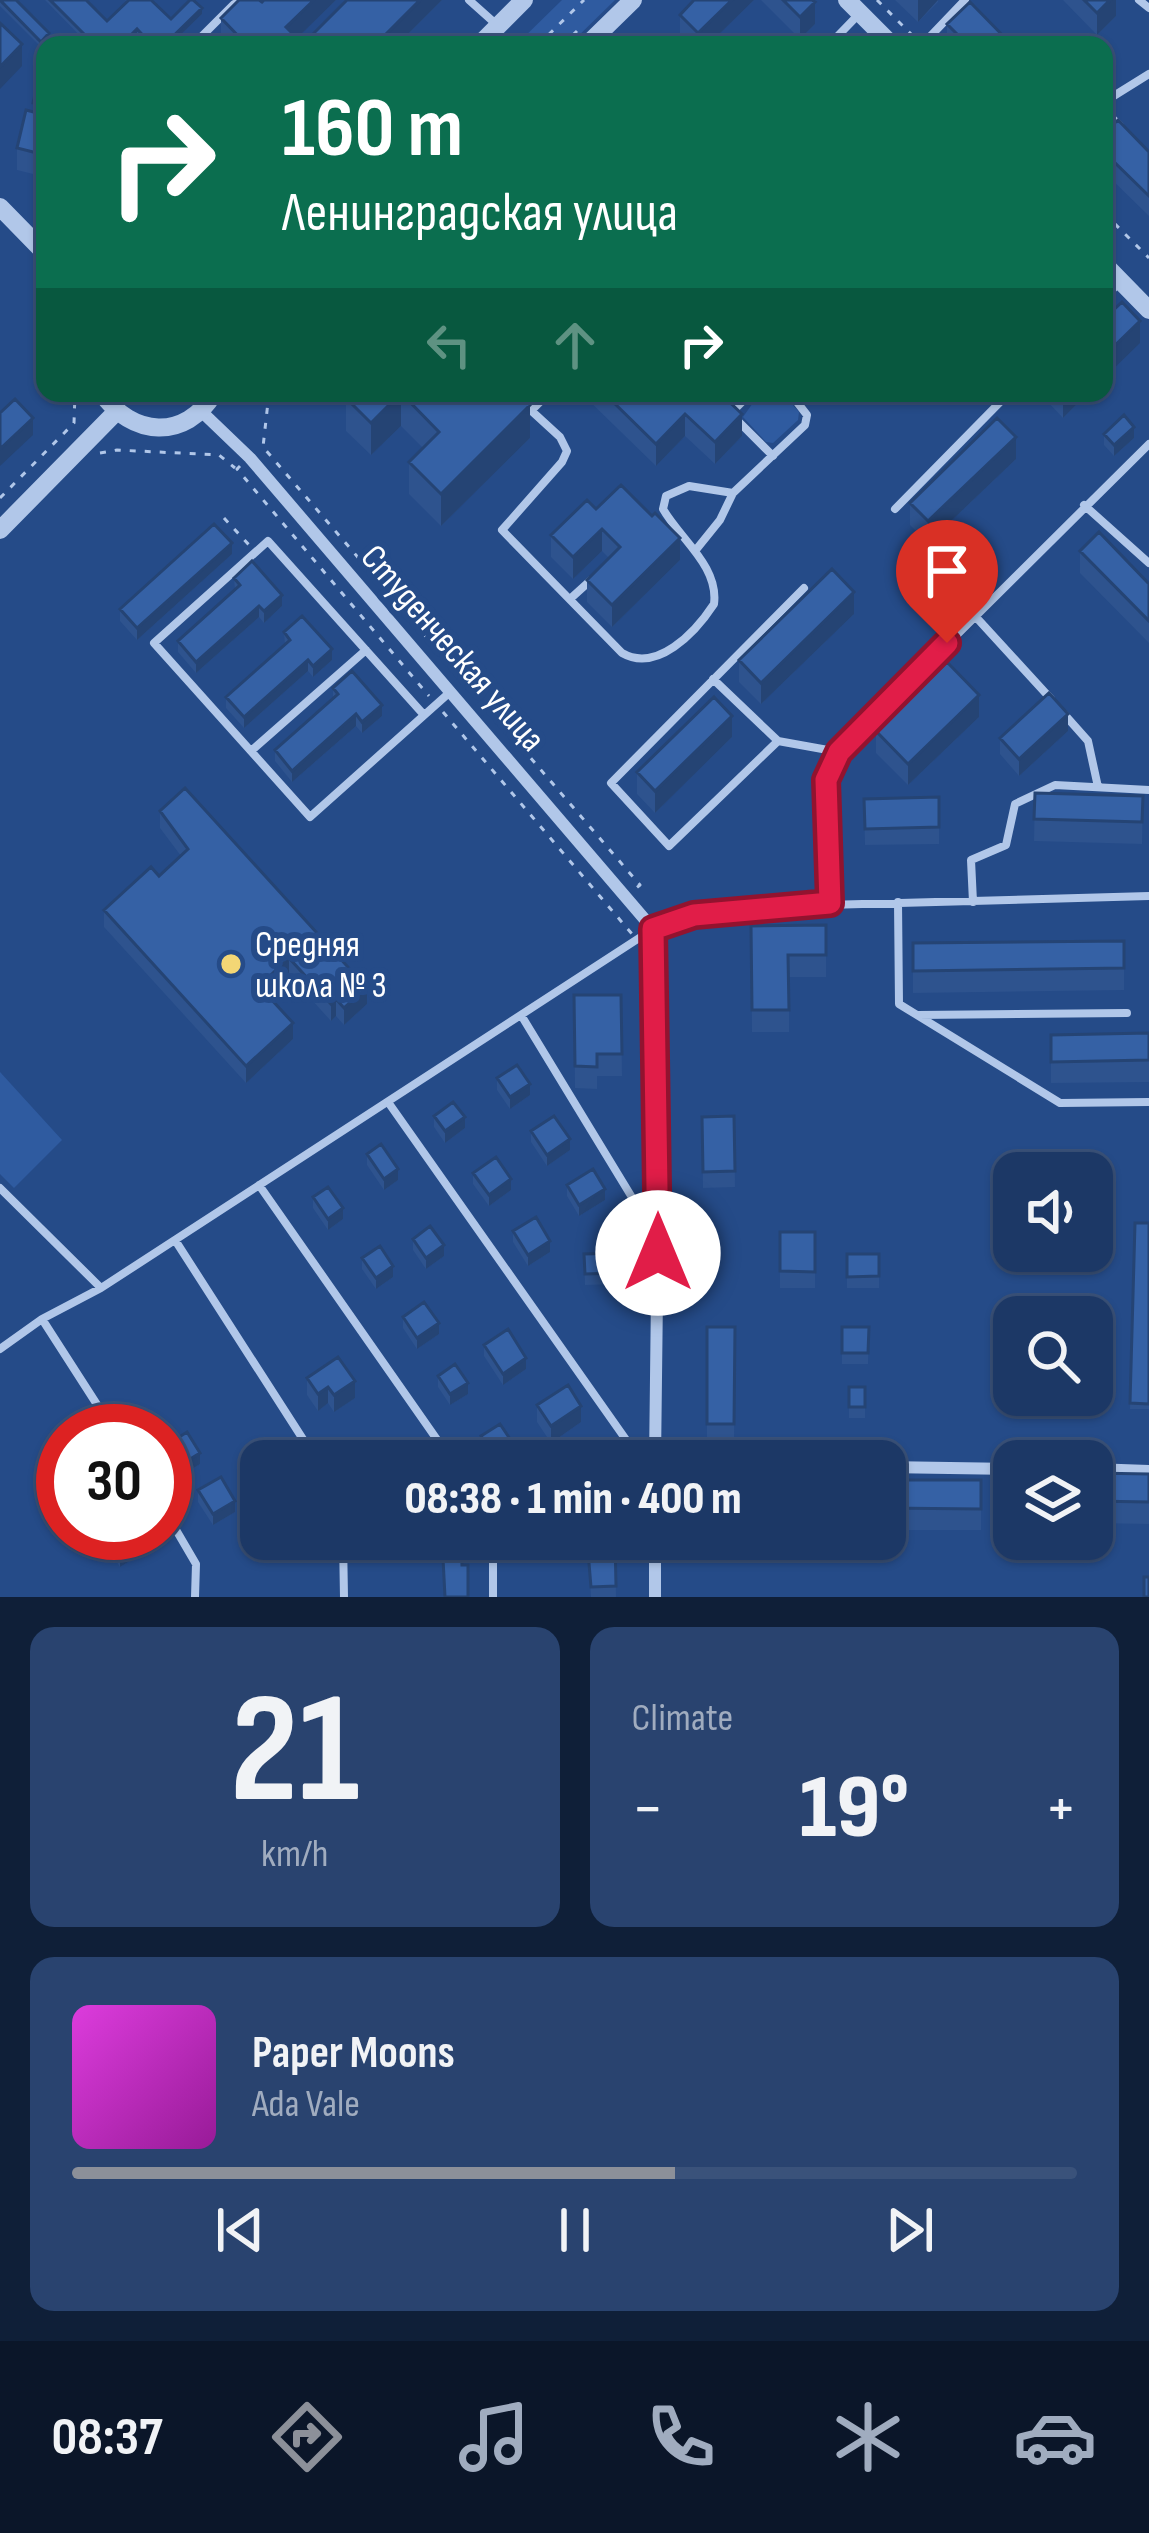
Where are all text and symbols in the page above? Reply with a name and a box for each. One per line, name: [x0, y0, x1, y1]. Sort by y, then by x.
text: 160 m: [282, 79, 463, 180]
icon: right: [84, 84, 240, 240]
text: Ленинградская улица: [282, 181, 678, 246]
icon: left: [416, 312, 482, 378]
icon: ahead: [542, 312, 608, 378]
icon: right: [668, 312, 734, 378]
pin: [896, 520, 998, 643]
street label: Студенческая улица: [351, 537, 553, 761]
icon: arrive: [914, 538, 980, 604]
place label: Средняя школа № 3: [255, 924, 387, 1008]
marker: Средняя школа № 3: [218, 951, 244, 977]
map controls: [993, 1152, 1113, 1560]
button: sound: [993, 1152, 1113, 1272]
position arrow: [595, 1190, 721, 1316]
button: search: [993, 1296, 1113, 1416]
speed limit sign: 30: [36, 1404, 192, 1560]
button: layers: [993, 1440, 1113, 1560]
text: 08:38 · 1 min · 400 m: [404, 1472, 742, 1527]
text: 21: [230, 1659, 360, 1846]
text: Climate: [632, 1695, 733, 1742]
text: 19°: [799, 1755, 909, 1863]
text: −: [632, 1770, 664, 1849]
text: +: [1045, 1770, 1077, 1849]
text: km/h: [261, 1831, 328, 1878]
text: Paper Moons: [252, 2026, 455, 2081]
text: Ada Vale: [252, 2081, 360, 2128]
icon: previous: [207, 2197, 273, 2263]
icon: pause: [542, 2197, 608, 2263]
icon: next: [877, 2197, 943, 2263]
icon: directions: [265, 2395, 349, 2479]
icon: music: [452, 2395, 536, 2479]
icon: phone: [639, 2395, 723, 2479]
icon: climate: [826, 2395, 910, 2479]
icon: car: [1013, 2395, 1097, 2479]
text: 08:37: [52, 2405, 162, 2470]

